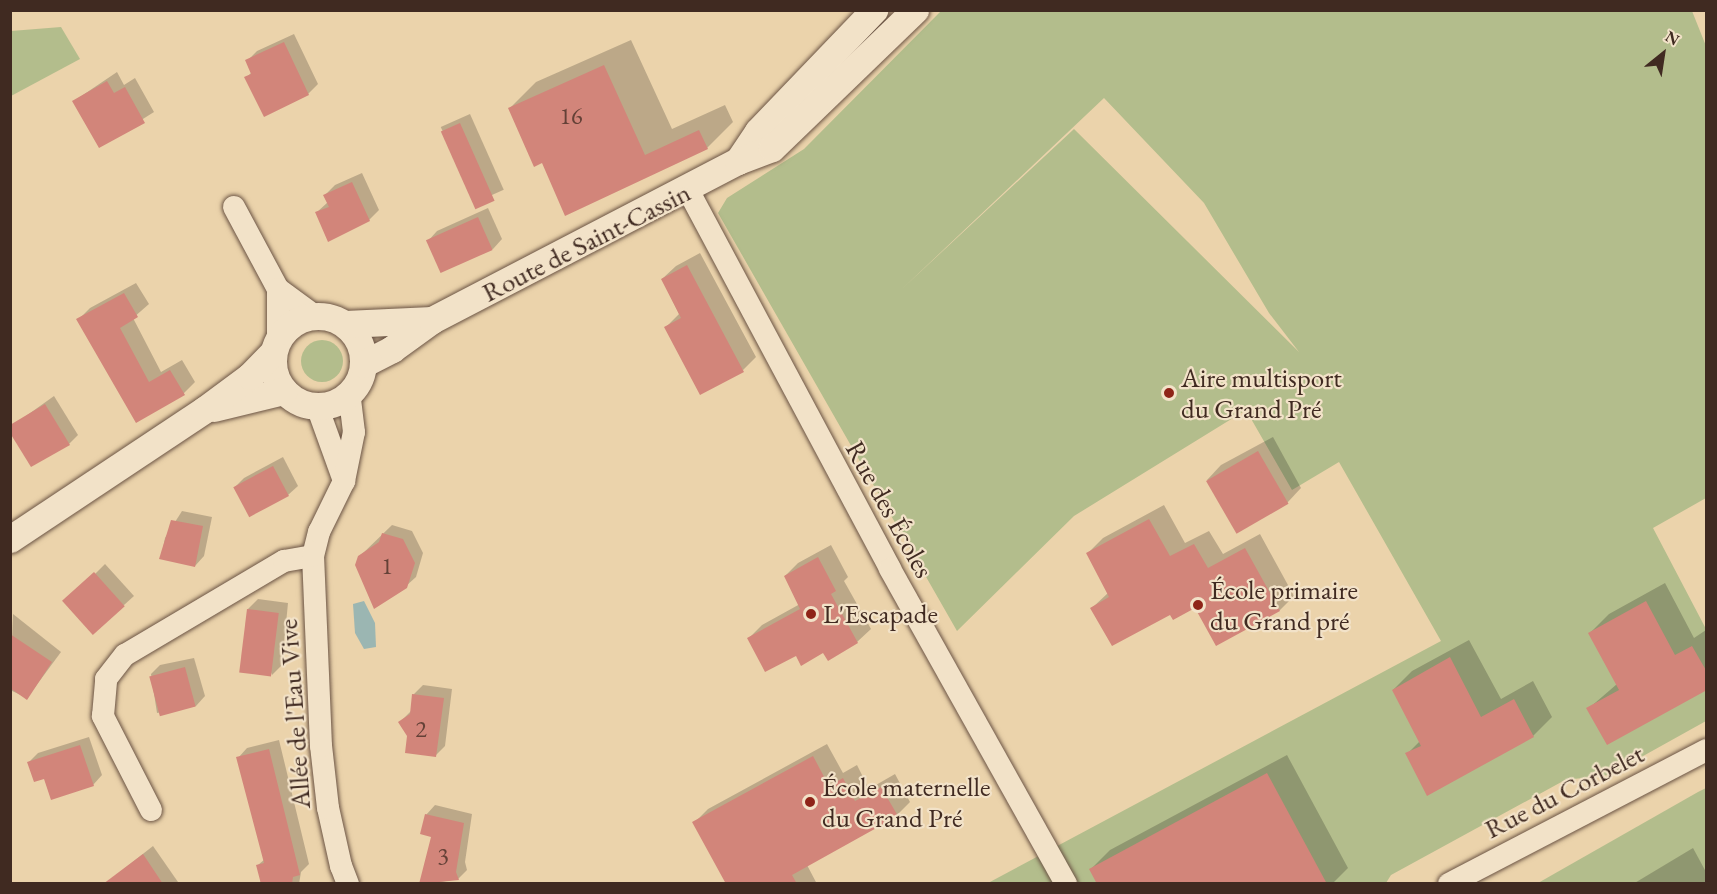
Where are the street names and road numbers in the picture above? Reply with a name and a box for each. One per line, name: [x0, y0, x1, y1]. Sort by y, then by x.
street label: Route de Saint-Cassin: [477, 176, 695, 308]
street label: Rue des Écoles: [839, 435, 941, 583]
street label: Allée de l'Eau Vive: [271, 618, 317, 810]
street label: Rue du Corbelet: [1479, 737, 1649, 845]

